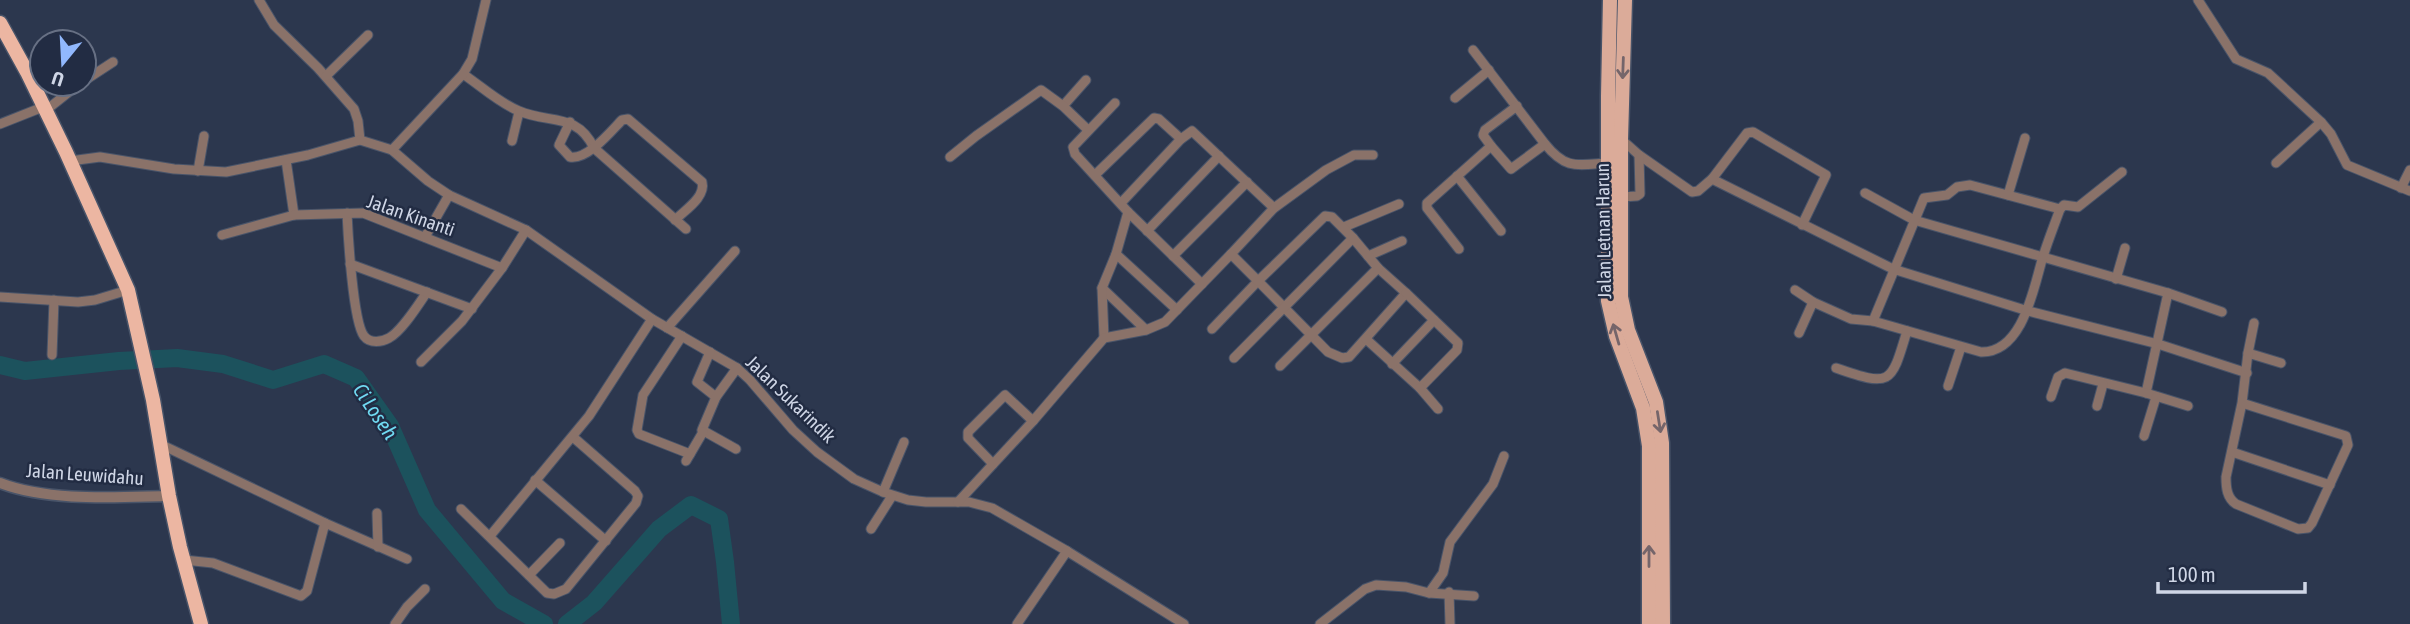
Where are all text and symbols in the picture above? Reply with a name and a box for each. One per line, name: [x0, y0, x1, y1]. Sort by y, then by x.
north arrow: [28, 28, 98, 98]
one-way arrow: [1617, 56, 1630, 79]
text: U: [49, 67, 66, 91]
street label: Jalan Letnan Harun: [1591, 163, 1615, 299]
street label: Jalan Kinanti: [364, 190, 458, 240]
one-way arrow: [1609, 323, 1622, 345]
street label: Jalan Sukarindik: [742, 351, 841, 448]
water label: Ci Loseh: [349, 378, 403, 444]
one-way arrow: [1653, 410, 1666, 433]
street label: Jalan Leuwidahu: [26, 459, 144, 489]
one-way arrow: [1642, 545, 1656, 568]
scale bar: [2158, 550, 2305, 594]
text: 100 m: [2168, 562, 2216, 586]

